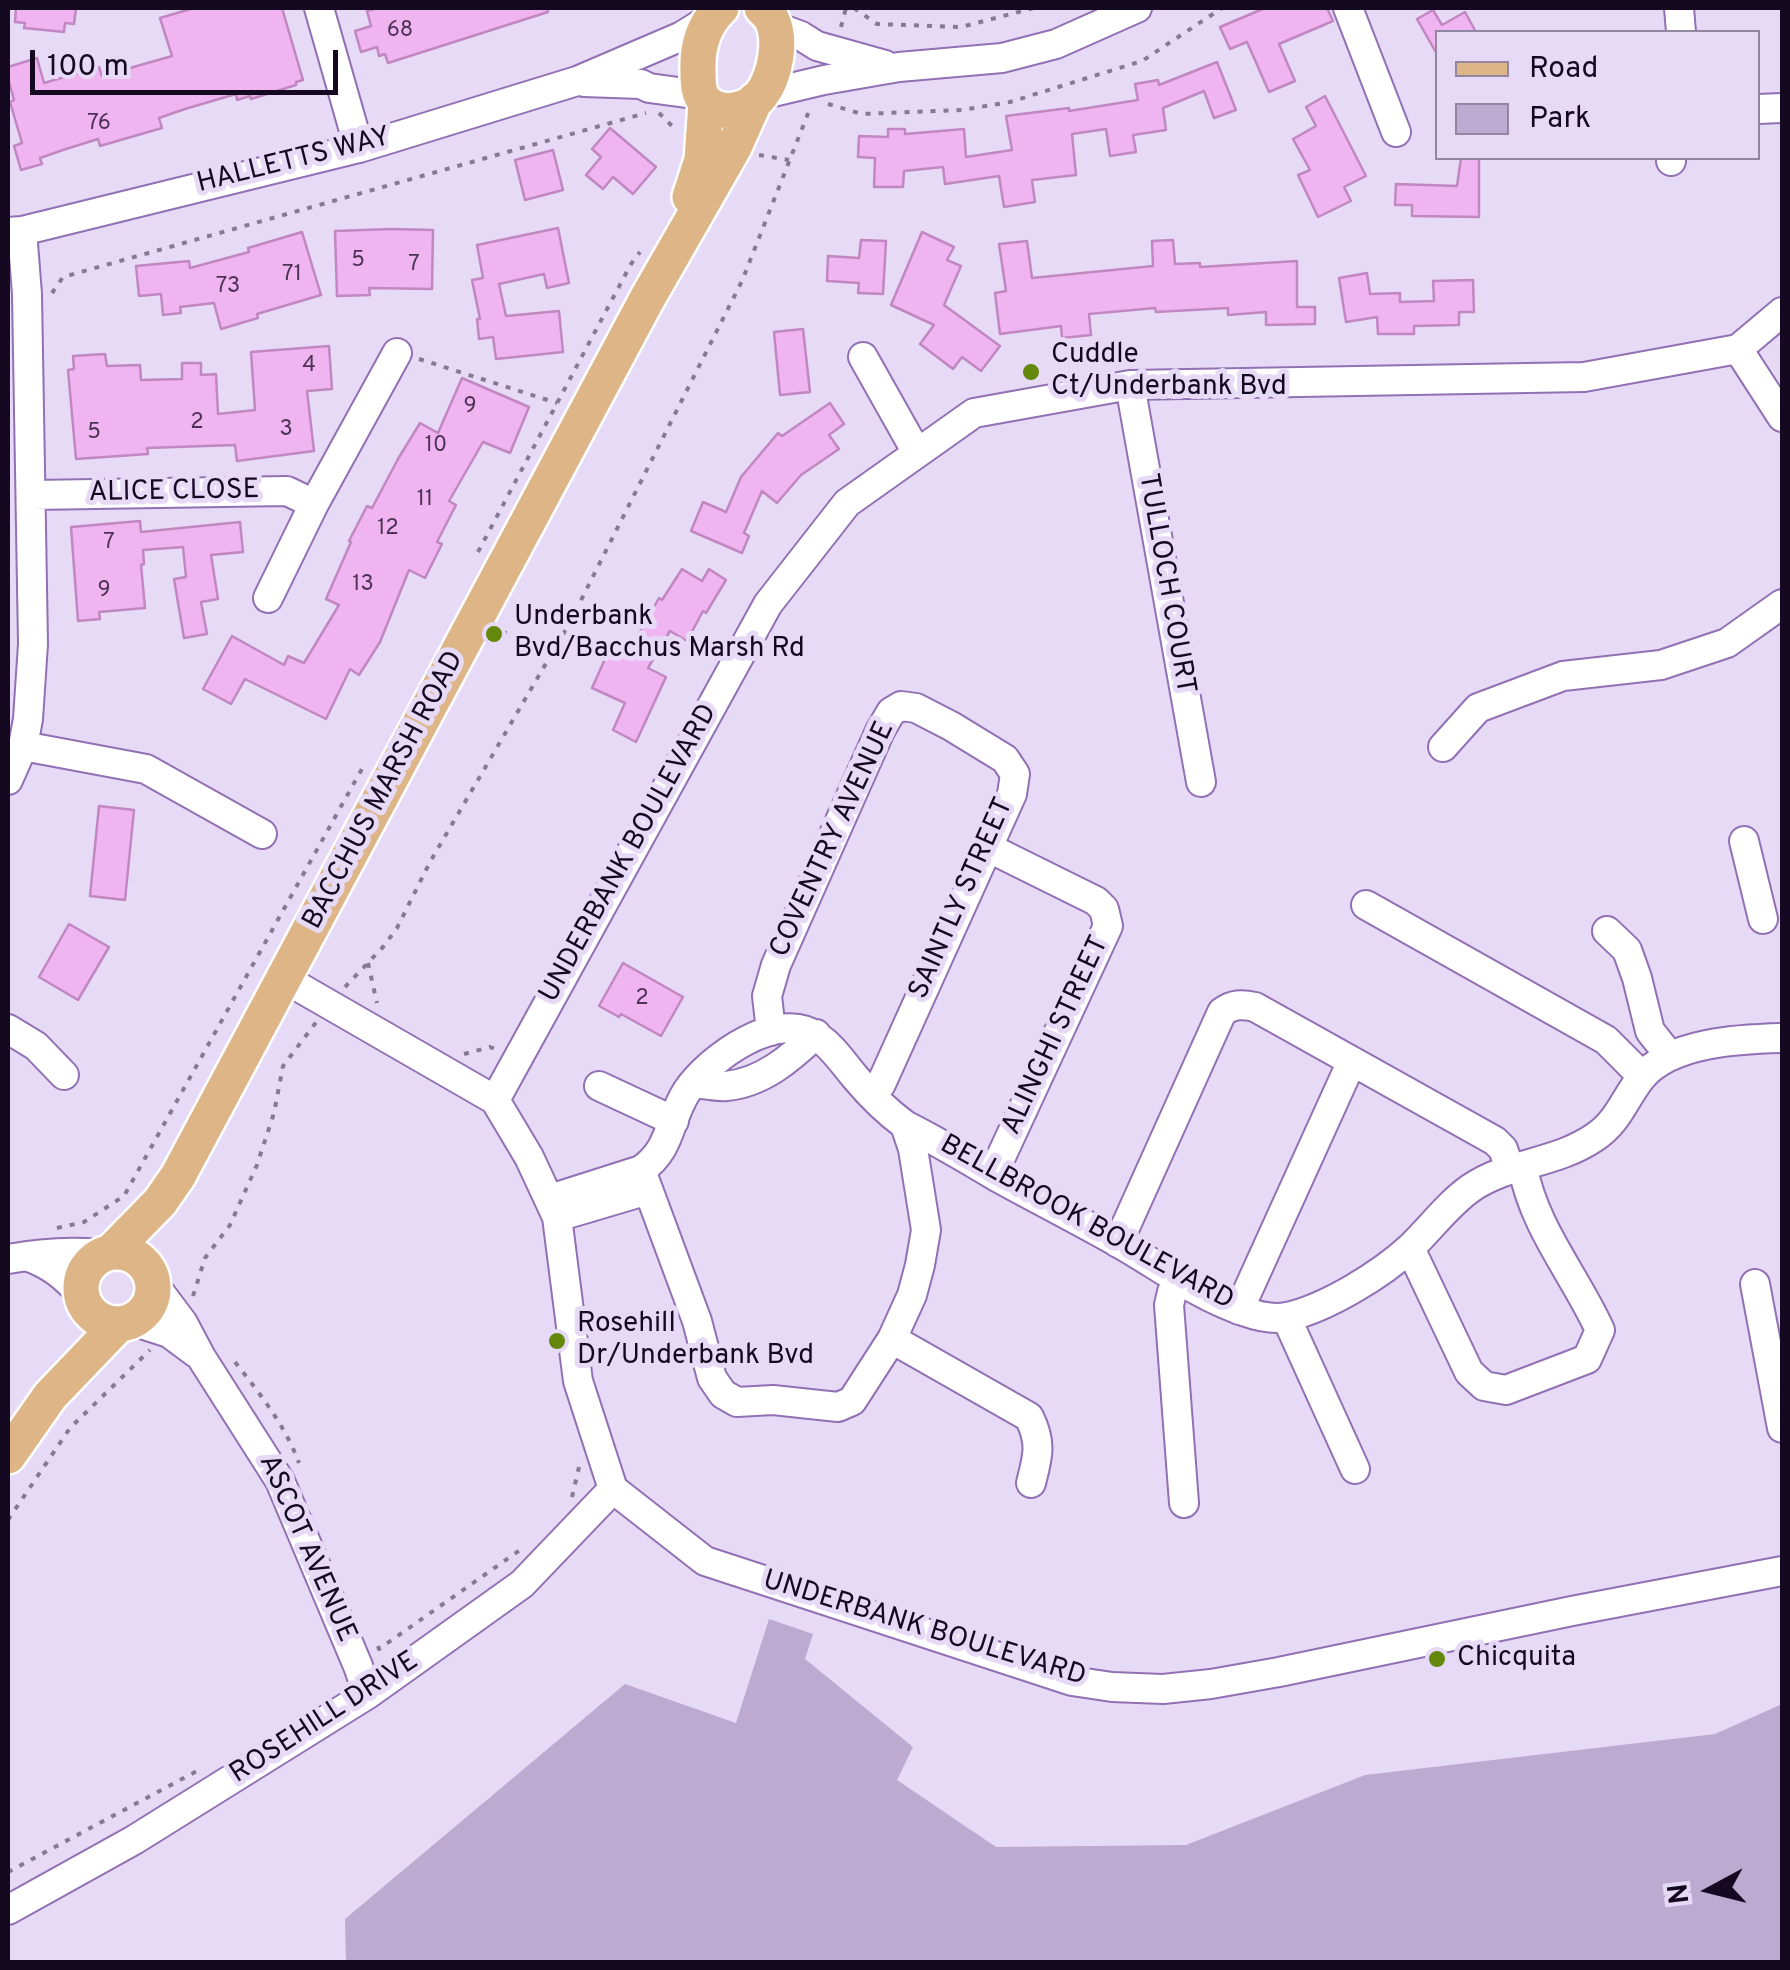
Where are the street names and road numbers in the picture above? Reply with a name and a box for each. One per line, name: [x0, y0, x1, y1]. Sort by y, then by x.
street label: HALLETTS WAY: [194, 122, 394, 202]
street label: TULLOCH COURT: [1129, 471, 1201, 697]
street label: ALICE CLOSE: [88, 475, 260, 511]
street label: BACCHUS MARSH ROAD: [297, 646, 473, 936]
street label: UNDERBANK BOULEVARD: [534, 699, 726, 1009]
street label: COVENTRY AVENUE: [765, 717, 903, 963]
street label: SAINTLY STREET: [904, 793, 1022, 1005]
street label: ALINGHI STREET: [996, 931, 1118, 1141]
street label: BELLBROOK BOULEVARD: [933, 1129, 1239, 1319]
street label: ASCOT AVENUE: [250, 1450, 362, 1648]
street label: UNDERBANK BOULEVARD: [758, 1565, 1090, 1695]
street label: ROSEHILL DRIVE: [225, 1646, 425, 1792]

